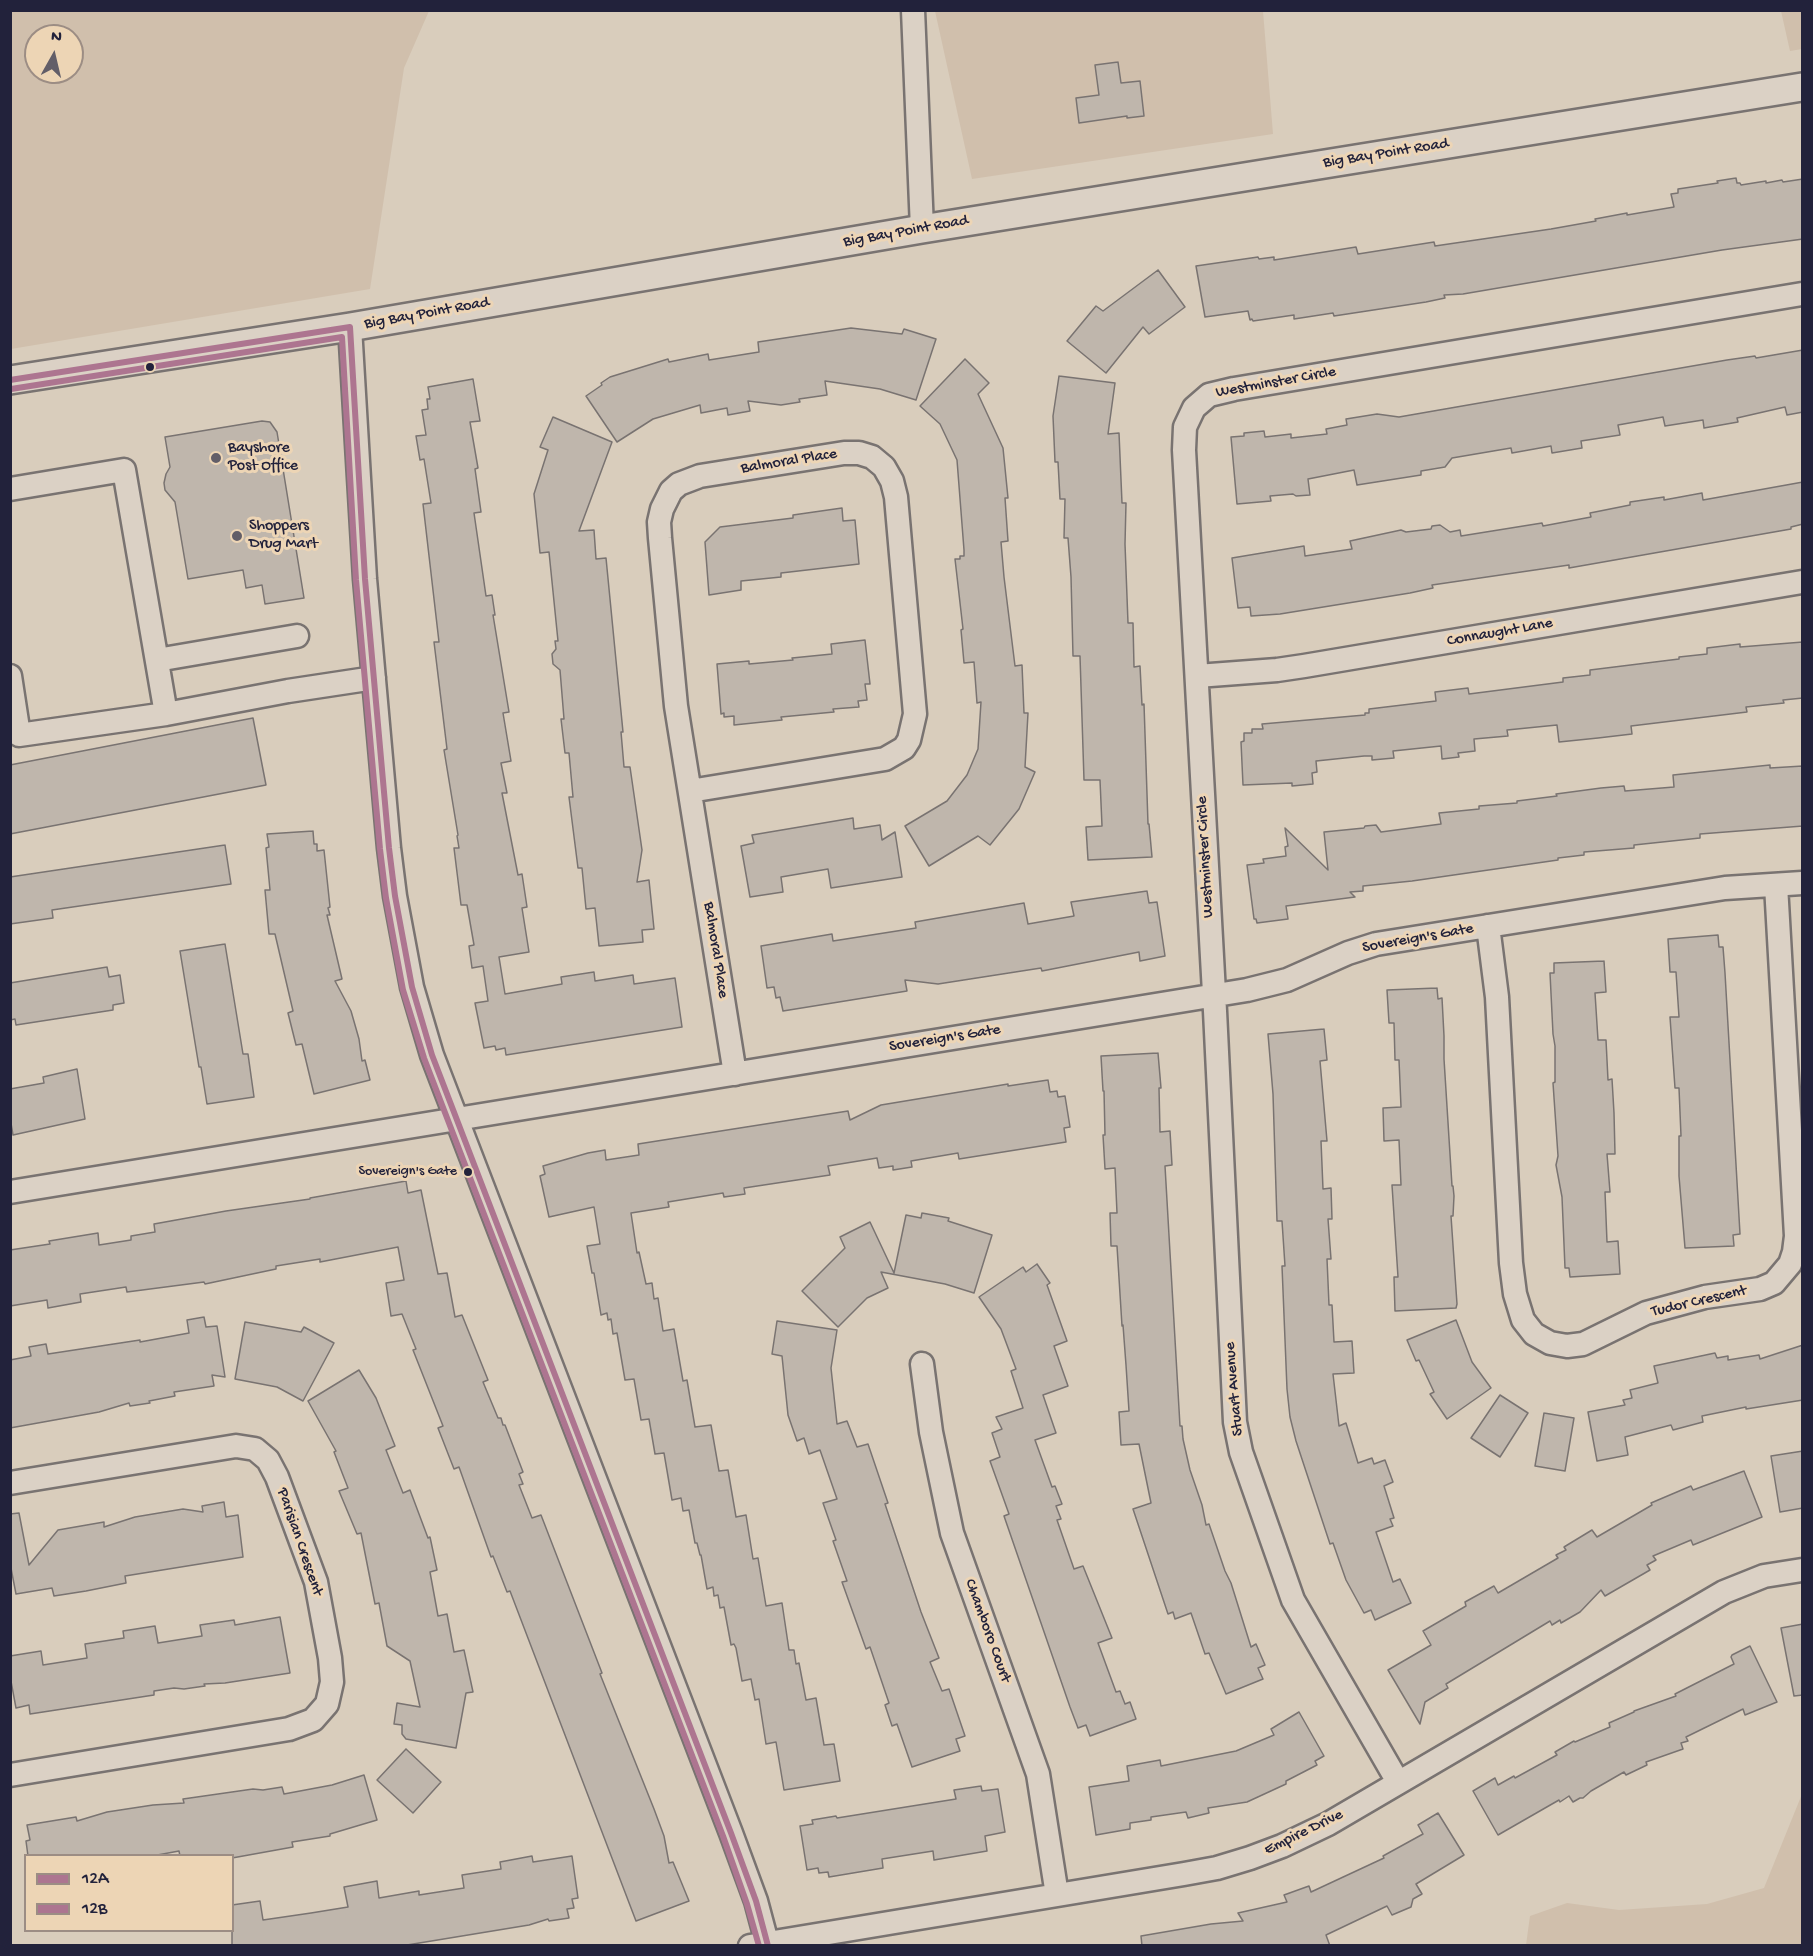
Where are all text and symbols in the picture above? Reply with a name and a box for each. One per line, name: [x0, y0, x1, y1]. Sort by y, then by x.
north arrow: [24, 24, 84, 84]
text: N: [50, 28, 63, 48]
street label: Big Bay Point Road: [1322, 135, 1450, 173]
street label: Big Bay Point Road: [842, 212, 970, 252]
street label: Big Bay Point Road: [363, 294, 491, 334]
unlabelled marker: [144, 361, 156, 373]
street label: Westminster Circle: [1214, 363, 1338, 403]
place label: Bayshore Post Office: [228, 439, 298, 477]
street label: Balmoral Place: [740, 445, 838, 479]
marker: Bayshore Post Office: [209, 451, 223, 465]
place label: Shoppers Drug Mart: [249, 517, 318, 555]
marker: Shoppers Drug Mart: [230, 529, 244, 543]
street label: Connaught Lane: [1446, 614, 1554, 652]
street label: Westminster Circle: [1193, 796, 1219, 918]
street label: Balmoral Place: [698, 901, 732, 999]
street label: Sovereign's Gate: [1361, 920, 1475, 958]
street label: Sovereign's Gate: [888, 1021, 1002, 1057]
place label: Sovereign's Gate: [358, 1164, 457, 1180]
marker: Sovereign's Gate: [462, 1166, 474, 1178]
street label: Tudor Crescent: [1650, 1282, 1748, 1322]
street label: Stuart Avenue: [1221, 1341, 1249, 1437]
street label: Parisian Crescent: [272, 1486, 326, 1598]
street label: Chamboro Court: [959, 1577, 1015, 1685]
street label: Empire Drive: [1261, 1806, 1347, 1860]
legend: [24, 1854, 234, 1932]
text: 12A: [82, 1869, 109, 1890]
text: 12B: [82, 1899, 107, 1920]

